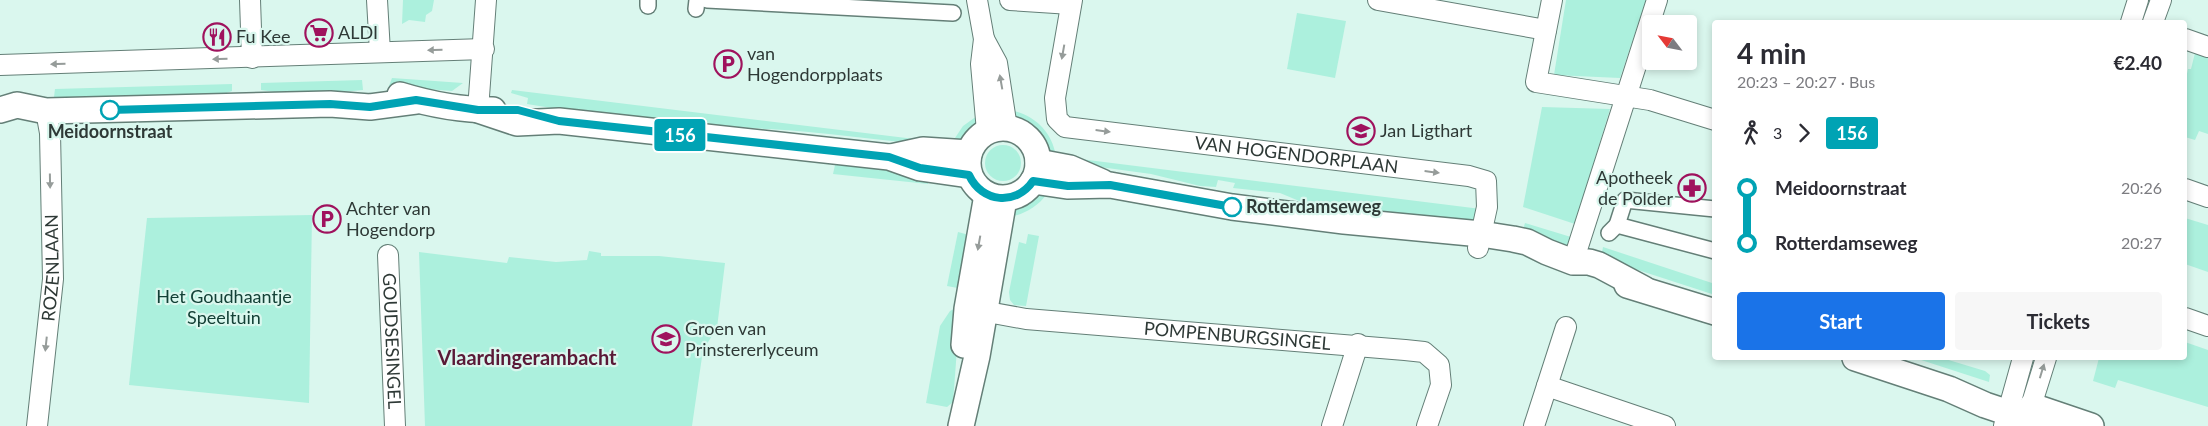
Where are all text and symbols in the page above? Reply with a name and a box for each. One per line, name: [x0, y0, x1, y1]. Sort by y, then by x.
north arrow: [1642, 15, 1698, 70]
map controls: [1642, 15, 1697, 70]
supermarket icon: ALDI: [304, 18, 334, 48]
place label: ALDI: [338, 21, 378, 43]
restaurant icon: Fu Kee: [202, 22, 232, 52]
place label: Fu Kee: [236, 25, 290, 47]
text: 4 min: [1737, 36, 1806, 70]
place label: van Hogendorpplaats: [747, 42, 883, 85]
one-way arrow: [1059, 45, 1067, 60]
one-way arrow: [427, 47, 443, 55]
parking icon: van Hogendorpplaats: [713, 49, 743, 79]
text: €2.40: [2113, 51, 2162, 74]
one-way arrow: [212, 55, 228, 63]
one-way arrow: [49, 60, 65, 68]
text: 20:23 – 20:27 · Bus: [1737, 72, 1875, 91]
one-way arrow: [996, 73, 1004, 89]
marker: Meidoornstraat: [100, 100, 120, 120]
school or university icon: Jan Ligthart: [1346, 116, 1376, 146]
line badge: 156: [651, 119, 709, 151]
place label: Jan Ligthart: [1380, 119, 1473, 141]
icon: walk: [1737, 119, 1765, 147]
icon: forward: [1790, 119, 1818, 147]
place label: Meidoornstraat: [48, 120, 173, 142]
text: 156: [1836, 122, 1868, 144]
text: 3: [1773, 123, 1782, 142]
text: 156: [664, 124, 696, 146]
one-way arrow: [1095, 127, 1111, 135]
street label: VAN HOGENDORPLAAN: [1194, 131, 1400, 177]
place label: Apotheek de Polder: [1596, 166, 1674, 209]
one-way arrow: [1425, 168, 1441, 176]
pharmacy icon: Apotheek de Polder: [1677, 173, 1707, 203]
one-way arrow: [47, 174, 55, 190]
text: Meidoornstraat: [1775, 176, 1907, 199]
text: 20:26: [2121, 178, 2162, 197]
place label: Rotterdamseweg: [1246, 195, 1382, 217]
place label: Achter van Hogendorp: [346, 197, 435, 240]
marker: Rotterdamseweg: [1222, 197, 1242, 217]
parking icon: Achter van Hogendorp: [312, 204, 342, 234]
street label: ROZENLAAN: [36, 214, 63, 323]
text: Rotterdamseweg: [1775, 231, 1918, 254]
text: 20:27: [2121, 233, 2162, 252]
one-way arrow: [974, 235, 982, 251]
street label: GOUDSESINGEL: [379, 272, 406, 409]
park label: Het Goudhaantje Speeltuin: [156, 285, 292, 328]
button: Start: [1737, 292, 1945, 350]
button: Tickets: [1955, 292, 2162, 350]
place label: Groen van Prinstererlyceum: [685, 317, 819, 360]
street label: POMPENBURGSINGEL: [1143, 317, 1332, 354]
school or university icon: Groen van Prinstererlyceum: [651, 324, 681, 354]
one-way arrow: [42, 336, 50, 352]
district label: Vlaardingerambacht: [436, 345, 617, 369]
one-way arrow: [2038, 364, 2046, 379]

